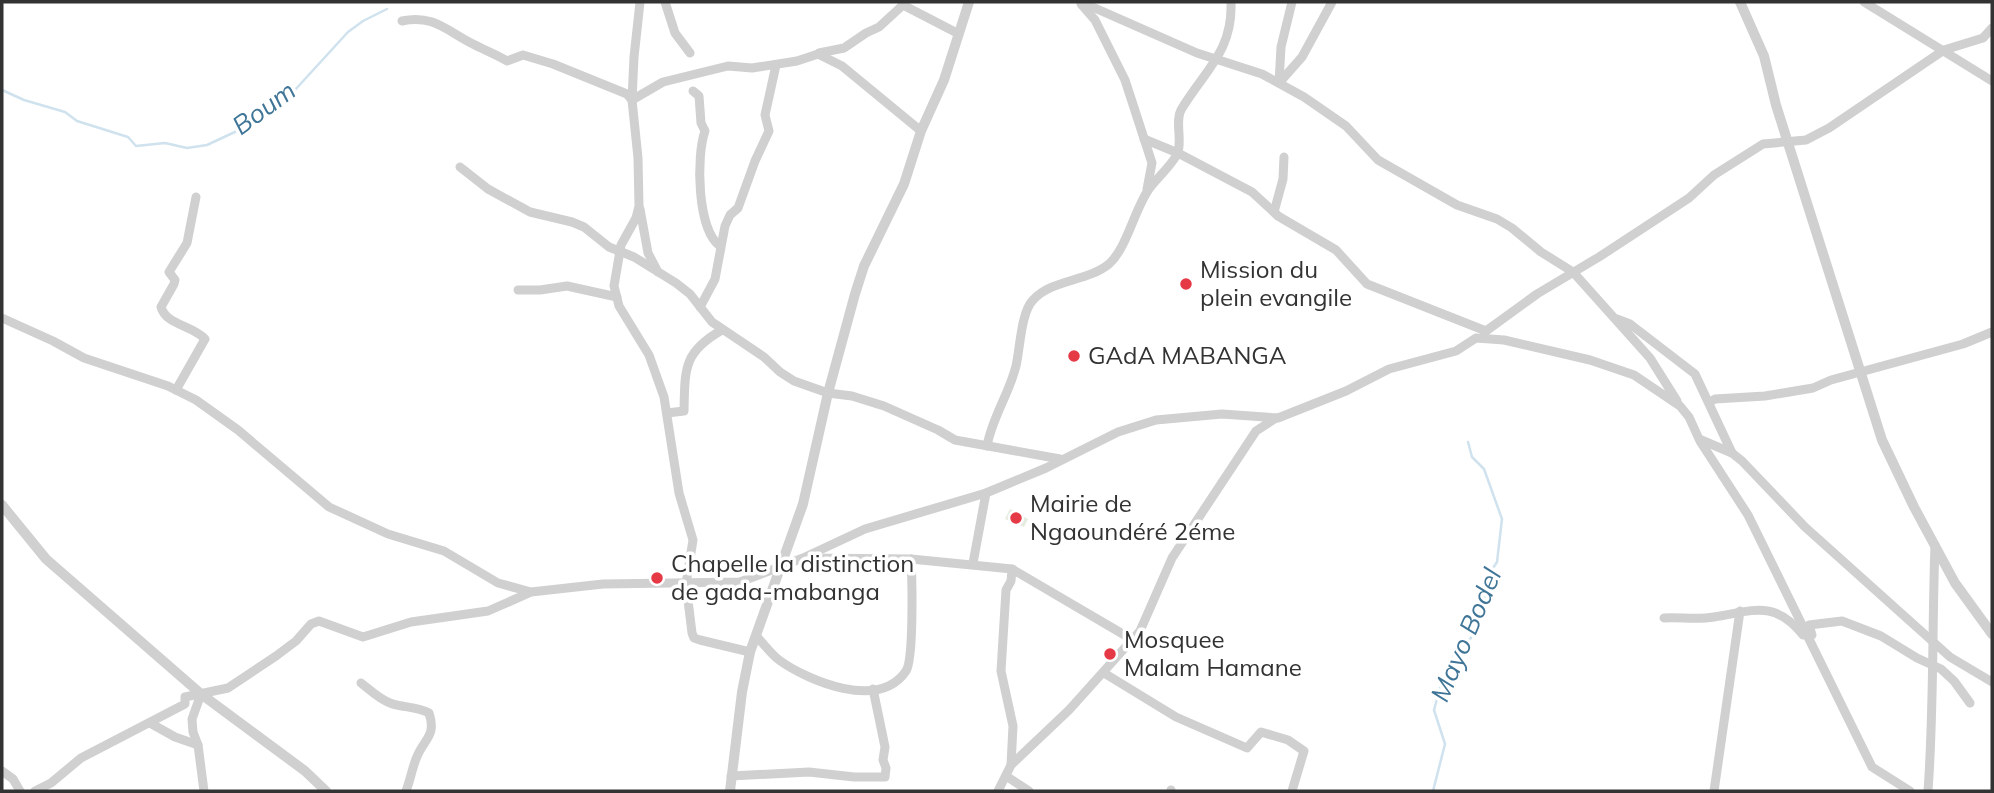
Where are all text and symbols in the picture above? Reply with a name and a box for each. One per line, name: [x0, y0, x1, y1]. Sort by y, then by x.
water label: Boum: [226, 74, 302, 142]
place label: Mission du plein evangile: [1200, 254, 1352, 312]
marker: Mission du plein evangile: [1178, 276, 1194, 292]
place label: GAdA MABANGA: [1088, 340, 1287, 370]
marker: GAdA MABANGA: [1066, 348, 1082, 364]
place label: Mairie de Ngaoundéré 2éme: [1030, 488, 1235, 546]
marker: Mairie de Ngaoundéré 2éme: [1008, 510, 1024, 526]
place label: Chapelle la distinction de gada-mabanga: [671, 548, 914, 606]
water label: Mayo Bodel: [1423, 562, 1509, 706]
marker: Chapelle la distinction de gada-mabanga: [649, 570, 665, 586]
place label: Mosquee Malam Hamane: [1124, 624, 1302, 682]
marker: Mosquee Malam Hamane: [1102, 646, 1118, 662]

